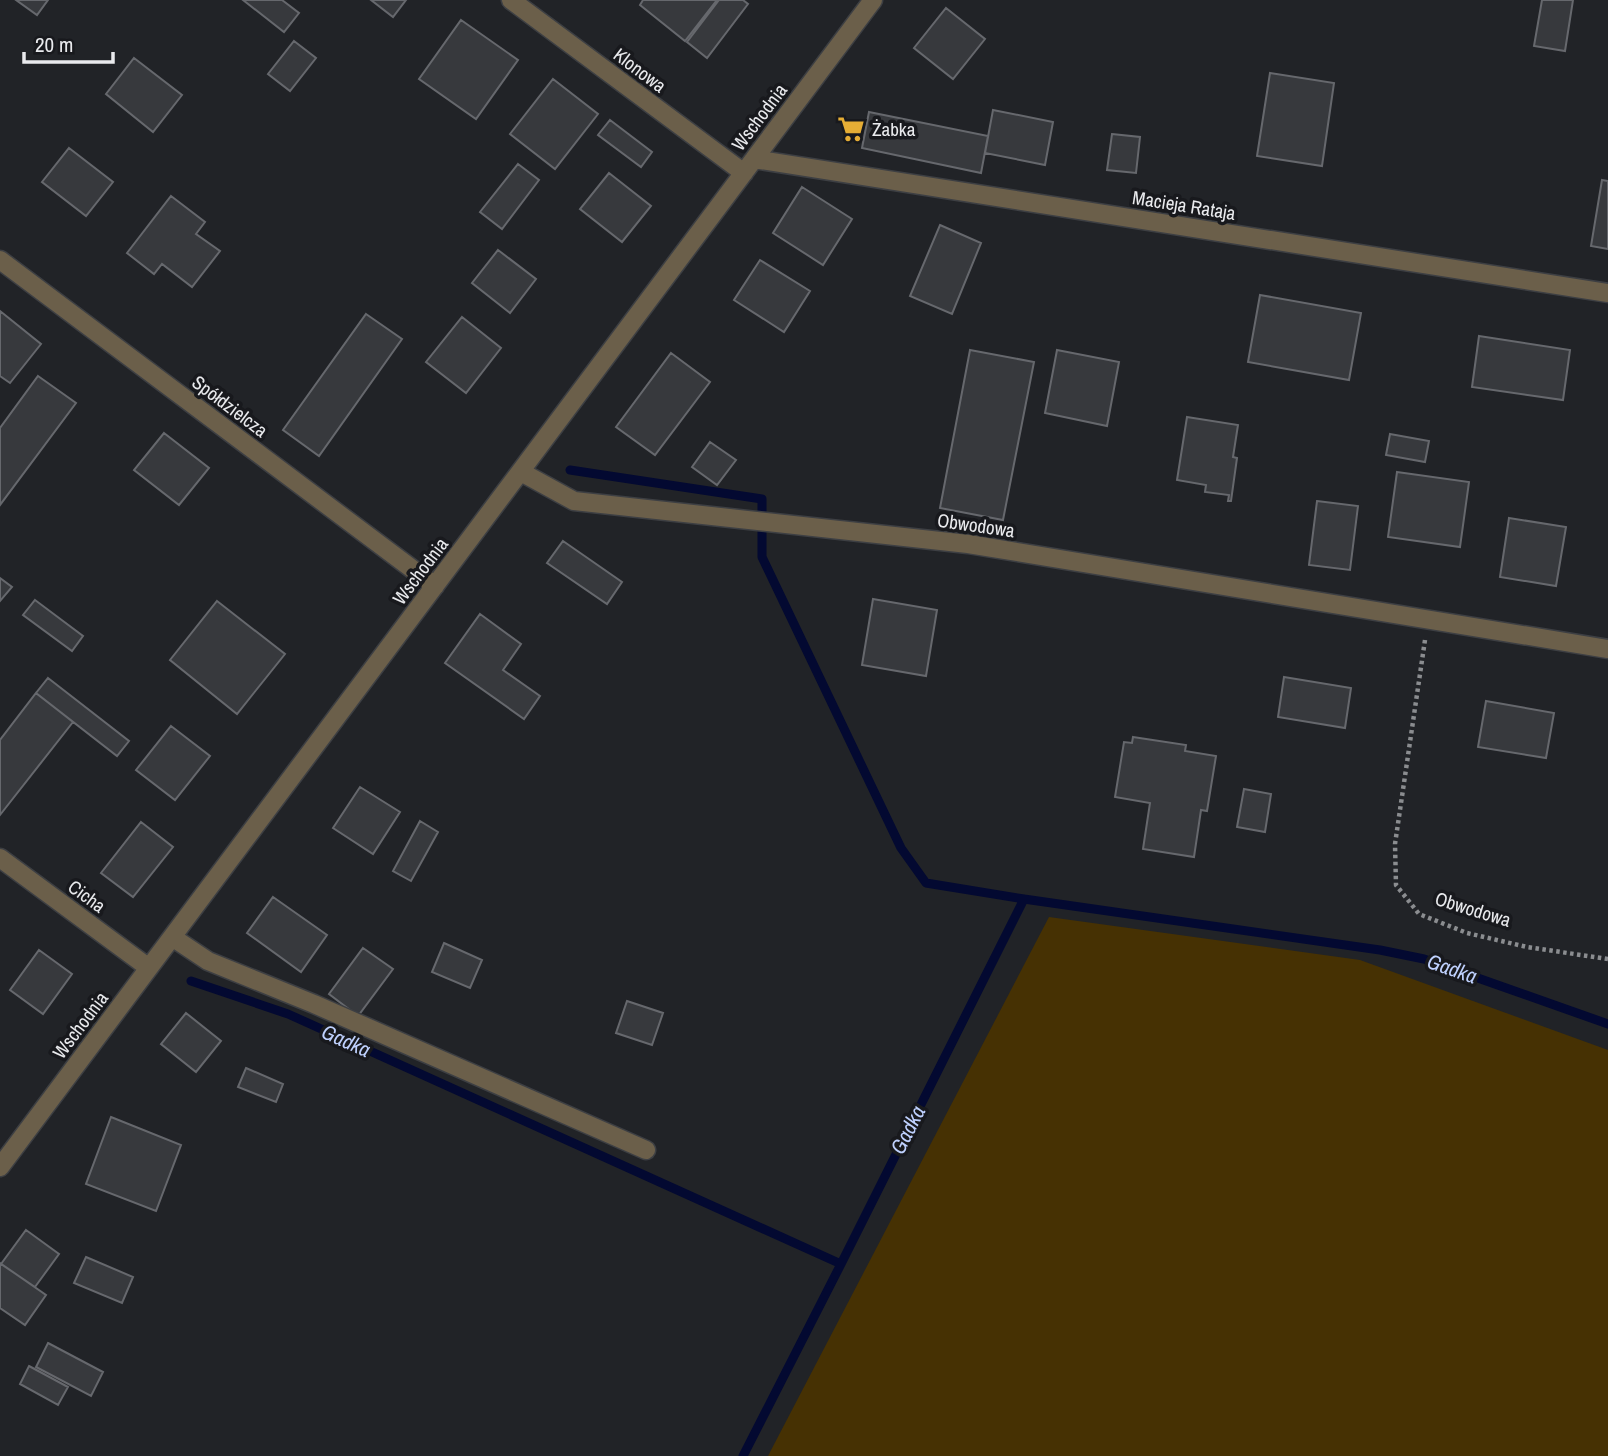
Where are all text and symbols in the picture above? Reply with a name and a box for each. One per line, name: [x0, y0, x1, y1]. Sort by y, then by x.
scale bar: [24, 21, 114, 65]
text: 20 m: [35, 30, 73, 59]
street label: Klonowa: [608, 42, 672, 99]
street label: Wschodnia: [725, 78, 793, 156]
supermarket icon: Żabka: [836, 114, 866, 144]
place label: Żabka: [872, 116, 916, 142]
street label: Macieja Rataja: [1131, 184, 1238, 226]
street label: Spółdzielcza: [187, 369, 273, 443]
street label: Obwodowa: [936, 507, 1017, 543]
street label: Wschodnia: [386, 532, 454, 610]
street label: Cicha: [63, 874, 111, 919]
street label: Obwodowa: [1432, 885, 1514, 933]
water label: Gadka: [1423, 947, 1481, 990]
street label: Wschodnia: [46, 986, 114, 1064]
water label: Gadka: [317, 1017, 375, 1064]
water label: Gadka: [883, 1101, 932, 1159]

